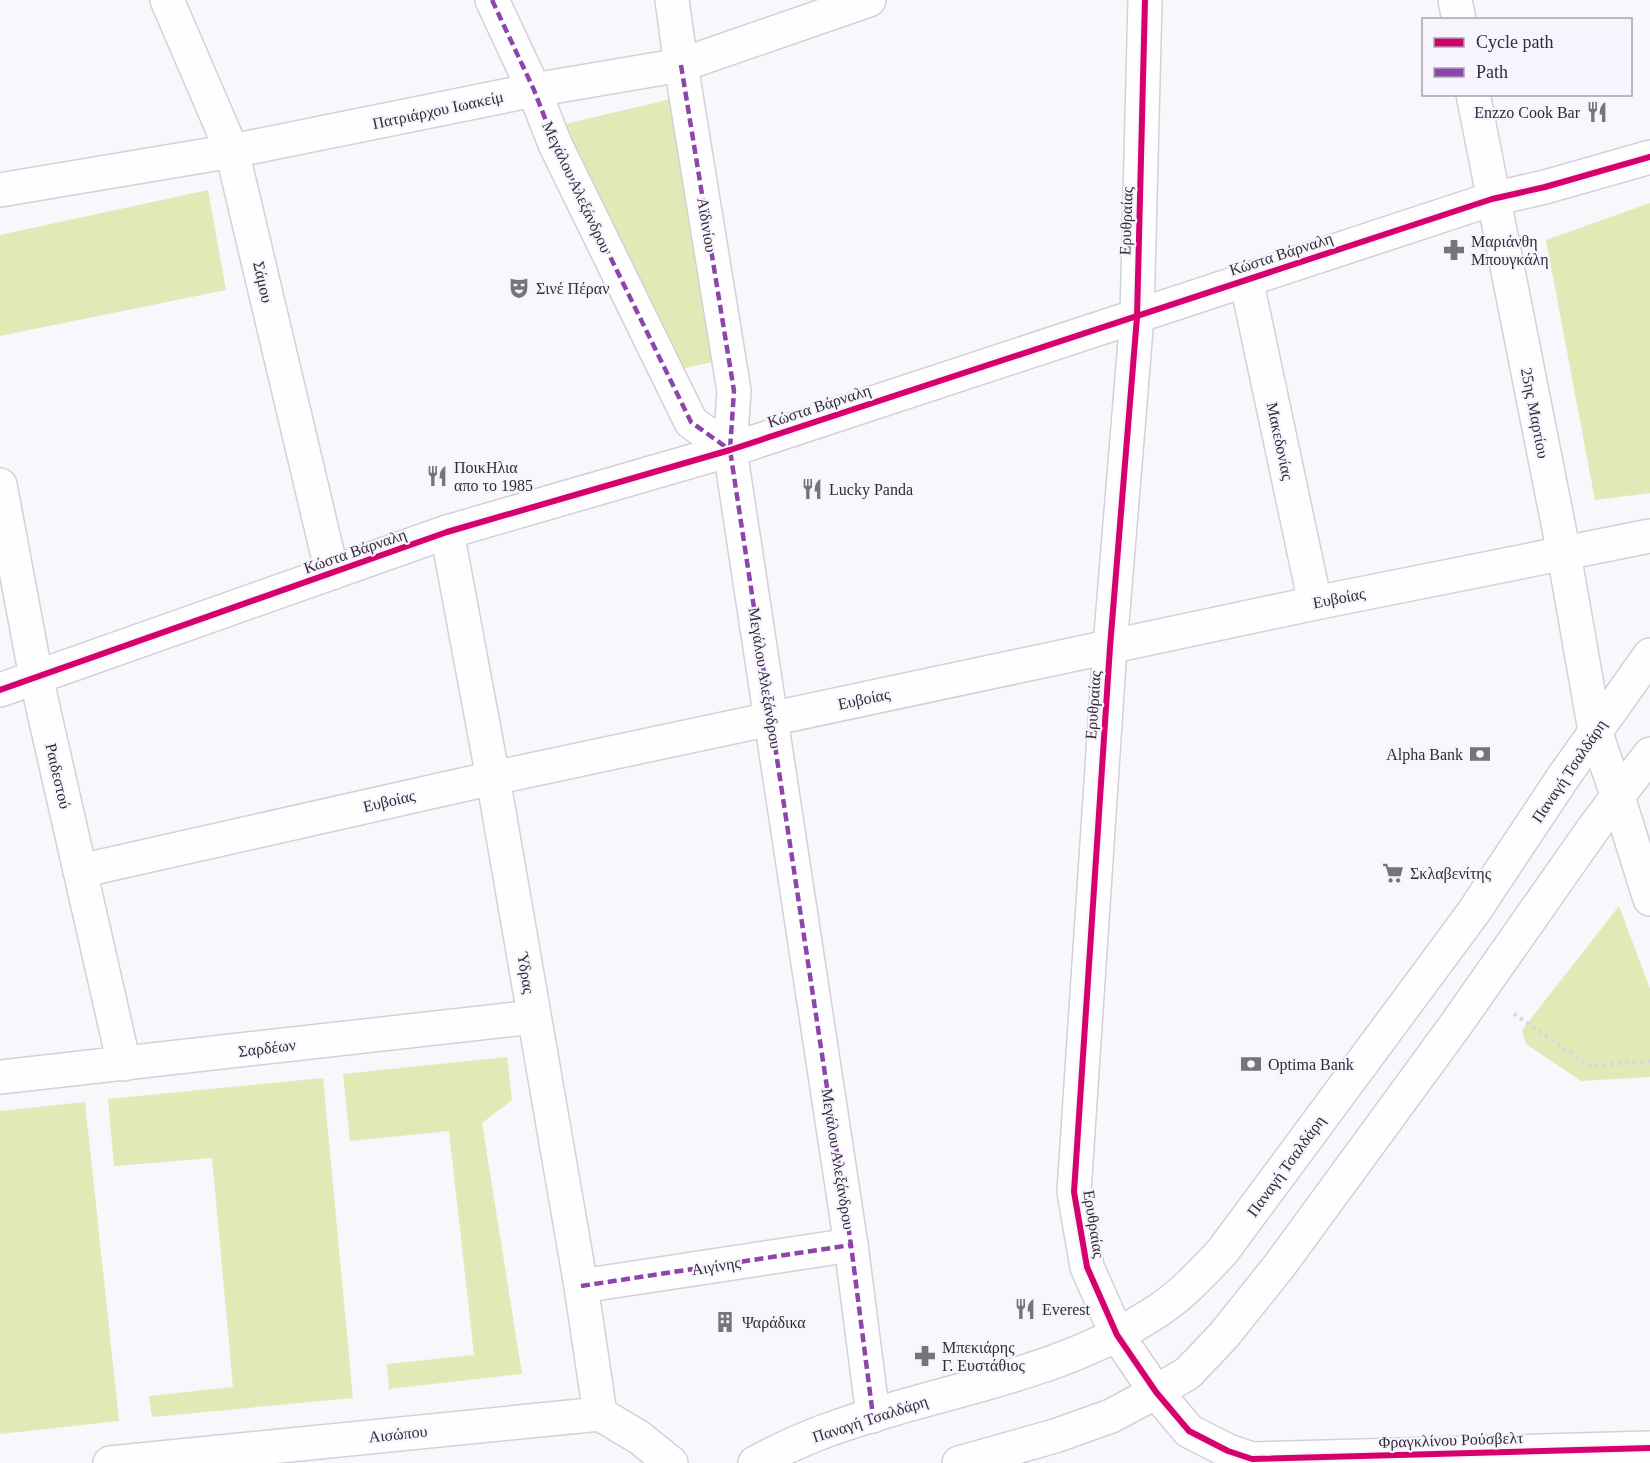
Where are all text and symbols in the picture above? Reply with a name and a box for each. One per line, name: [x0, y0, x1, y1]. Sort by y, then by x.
legend: [1422, 18, 1632, 96]
text: Cycle path: [1476, 32, 1553, 52]
text: Path: [1476, 62, 1508, 82]
street label: Πατριάρχου Ιωακείμ: [371, 88, 505, 133]
restaurant icon: Enzzo Cook Bar: [1585, 100, 1609, 124]
place label: Enzzo Cook Bar: [1474, 104, 1581, 121]
street label: Μεγάλου Αλεξάνδρου: [538, 119, 615, 256]
street label: Ερυθραίας: [1116, 186, 1137, 256]
street label: Αϊδινίου: [694, 196, 720, 254]
street label: Κώστα Βάρναλη: [1227, 229, 1335, 280]
place label: Μαριάνθη Μπουγκάλη: [1471, 233, 1549, 269]
pharmacy icon: Μαριάνθη Μπουγκάλη: [1442, 238, 1466, 262]
street label: Σάμου: [249, 260, 276, 305]
theatre icon: Σινέ Πέραν: [507, 276, 531, 300]
place label: Σινέ Πέραν: [536, 280, 609, 298]
street label: 25ης Μαρτίου: [1517, 366, 1552, 460]
street label: Κώστα Βάρναλη: [765, 381, 873, 432]
street label: Μακεδονίας: [1263, 401, 1297, 482]
place label: ΠοικΗλια απο το 1985: [454, 459, 533, 494]
restaurant icon: ΠοικΗλια απο το 1985: [425, 464, 449, 488]
restaurant icon: Lucky Panda: [800, 477, 824, 501]
place label: Lucky Panda: [829, 481, 913, 499]
street label: Κώστα Βάρναλη: [301, 525, 409, 577]
street label: Ευβοίας: [1311, 584, 1367, 612]
street label: Μεγάλου Αλεξάνδρου: [744, 606, 785, 750]
street label: Ερυθραίας: [1082, 669, 1105, 740]
street label: Ευβοίας: [836, 685, 892, 714]
street label: Παναγή Τσαλδάρη: [1528, 716, 1611, 826]
street label: Ραιδεστού: [42, 742, 74, 811]
bank icon: Alpha Bank: [1468, 742, 1492, 766]
place label: Alpha Bank: [1386, 746, 1463, 764]
street label: Ευβοίας: [361, 787, 418, 816]
supermarket icon: Σκλαβενίτης: [1381, 861, 1405, 885]
place label: Σκλαβενίτης: [1410, 865, 1492, 883]
street label: Ύδρας: [513, 950, 538, 996]
street label: Σαρδέων: [237, 1036, 297, 1061]
bank icon: Optima Bank: [1239, 1052, 1263, 1076]
place label: Optima Bank: [1268, 1056, 1354, 1074]
street label: Μεγάλου Αλεξάνδρου: [817, 1087, 858, 1231]
street label: Παναγή Τσαλδάρη: [1244, 1112, 1329, 1220]
street label: Ερυθραίας: [1079, 1189, 1108, 1260]
street label: Αιγίνης: [690, 1254, 742, 1279]
restaurant icon: Everest: [1013, 1297, 1037, 1321]
place label: Everest: [1042, 1301, 1091, 1318]
building icon: Ψαράδικα: [713, 1310, 737, 1334]
place label: Ψαράδικα: [742, 1314, 806, 1332]
place label: Μπεκιάρης Γ. Ευστάθιος: [942, 1339, 1025, 1374]
pharmacy icon: Μπεκιάρης Γ. Ευστάθιος: [913, 1344, 937, 1368]
street label: Παναγή Τσαλδάρη: [810, 1392, 930, 1447]
street label: Αισώπου: [368, 1422, 428, 1446]
street label: Φραγκλίνου Ρούσβελτ: [1378, 1429, 1524, 1452]

